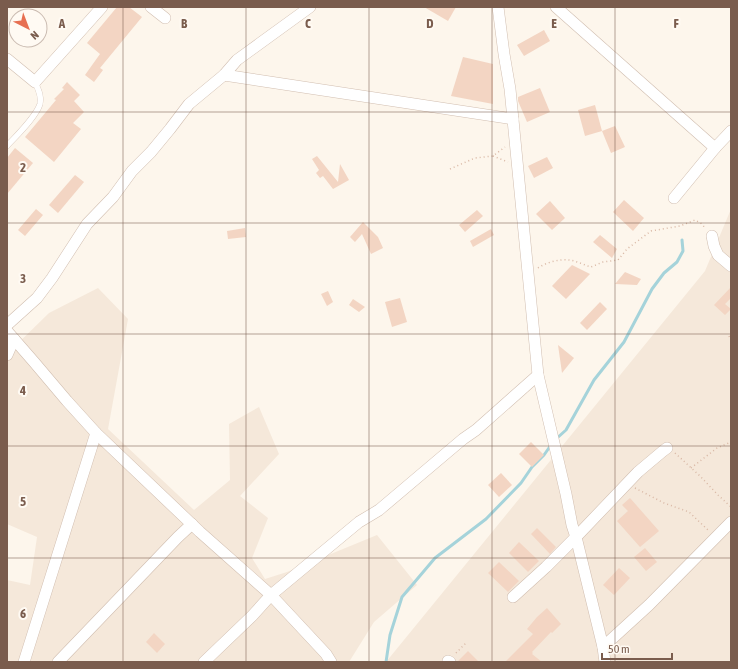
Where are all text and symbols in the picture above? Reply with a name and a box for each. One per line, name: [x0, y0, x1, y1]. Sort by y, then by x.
north arrow: [8, 8, 48, 48]
text: A: [58, 16, 66, 31]
text: B: [181, 16, 188, 31]
text: C: [305, 16, 311, 31]
text: D: [426, 16, 434, 31]
text: E: [551, 16, 557, 31]
text: F: [673, 16, 679, 31]
text: N: [28, 29, 41, 42]
text: 2: [20, 160, 26, 175]
text: 3: [20, 271, 26, 286]
text: 4: [19, 383, 26, 398]
text: 5: [20, 494, 26, 509]
text: 6: [20, 606, 26, 621]
scale bar: [602, 635, 672, 661]
text: 50 m: [608, 642, 630, 656]

